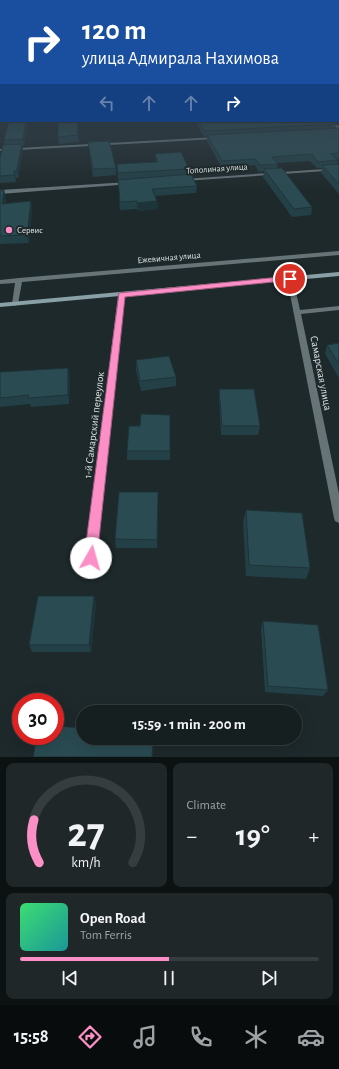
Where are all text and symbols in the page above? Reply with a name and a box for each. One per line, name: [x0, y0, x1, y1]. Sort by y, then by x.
icon: right: [16, 16, 68, 68]
text: 120 m: [82, 17, 147, 45]
text: улица Адмирала Нахимова: [82, 50, 279, 68]
icon: left: [96, 92, 118, 114]
icon: ahead: [138, 92, 160, 114]
icon: ahead: [180, 92, 202, 114]
icon: right: [222, 92, 244, 114]
street label: Тополиная улица: [186, 162, 248, 176]
marker: Сервис: [4, 225, 14, 235]
place label: Сервис: [17, 226, 43, 235]
street label: Ежевичная улица: [137, 251, 201, 265]
pin: [273, 262, 307, 296]
icon: arrive: [279, 268, 301, 290]
street label: Самарская улица: [308, 335, 334, 411]
street label: 1-й Самарский переулок: [82, 371, 106, 479]
position arrow: [70, 537, 112, 579]
speed limit sign: 30: [12, 693, 64, 745]
text: 15:59 · 1 min · 200 m: [132, 717, 246, 732]
text: Climate: [187, 799, 226, 812]
text: 27: [67, 813, 105, 854]
text: 19°: [236, 821, 270, 851]
text: −: [187, 825, 197, 847]
text: +: [308, 825, 319, 847]
text: km/h: [72, 856, 101, 870]
text: Open Road: [80, 911, 146, 926]
text: Tom Ferris: [80, 929, 132, 942]
icon: previous: [59, 967, 81, 989]
icon: pause: [158, 967, 180, 989]
icon: next: [258, 967, 280, 989]
icon: directions: [76, 1023, 104, 1051]
icon: music: [131, 1023, 159, 1051]
icon: phone: [187, 1023, 215, 1051]
icon: climate: [242, 1023, 270, 1051]
icon: car: [297, 1023, 325, 1051]
text: 15:58: [14, 1028, 49, 1046]

